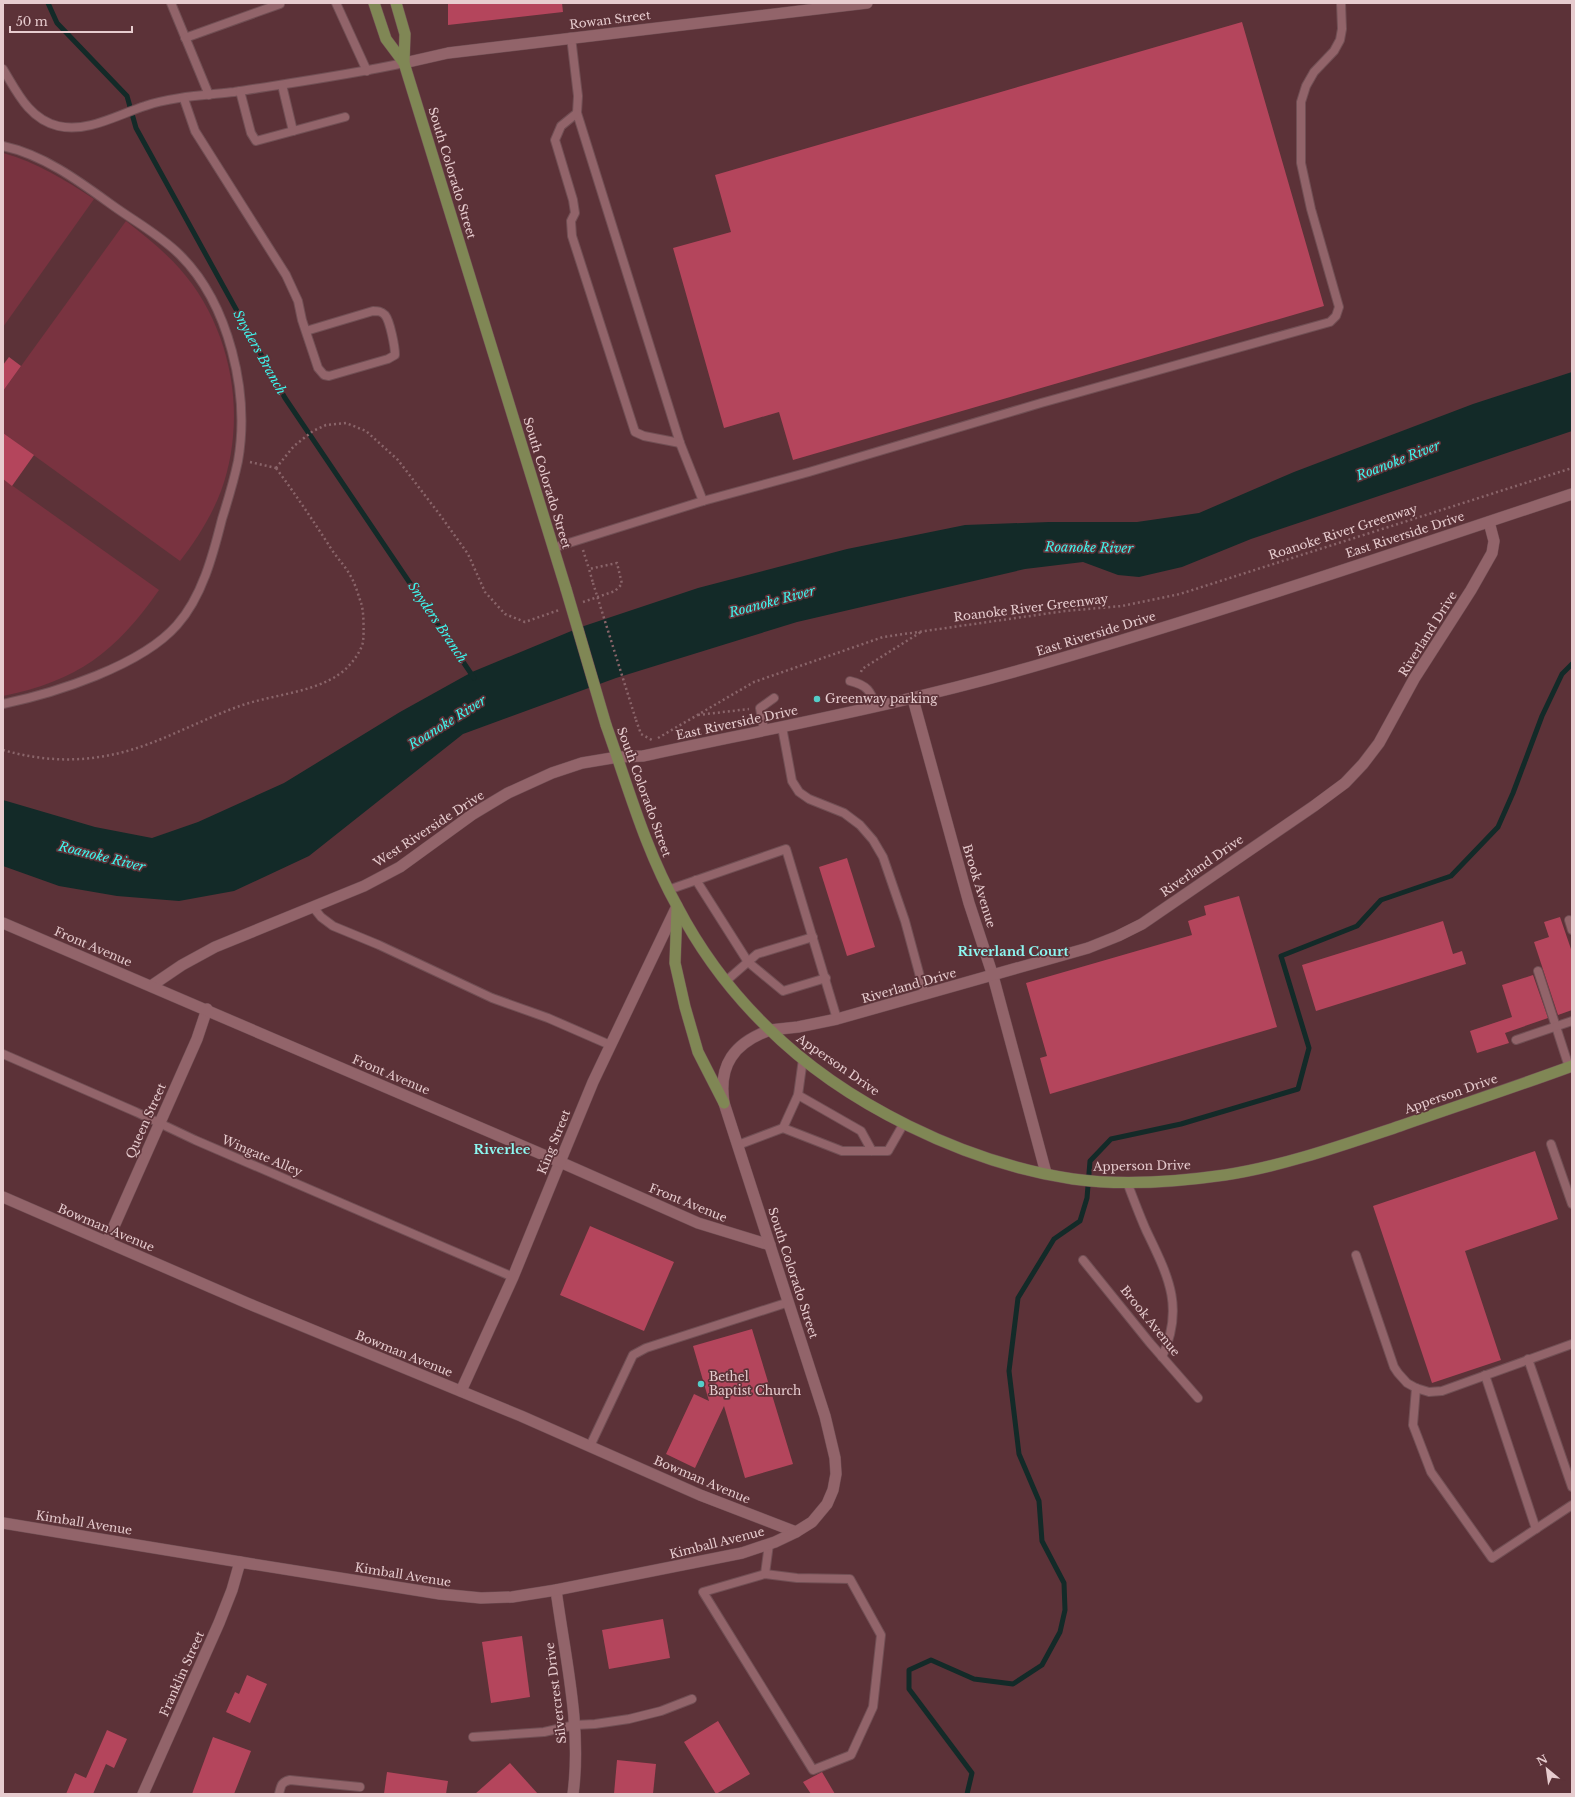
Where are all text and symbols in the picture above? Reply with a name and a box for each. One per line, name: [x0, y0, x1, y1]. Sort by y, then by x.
street label: Rowan Street: [569, 7, 652, 32]
scale bar: [10, 8, 132, 34]
text: 50 m: [16, 14, 48, 29]
street label: South Colorado Street: [425, 105, 480, 241]
water label: Snyders Branch: [229, 307, 290, 398]
street label: South Colorado Street: [520, 415, 575, 551]
water label: Roanoke River: [1353, 436, 1443, 485]
street label: Roanoke River Greenway: [1267, 500, 1419, 563]
street label: East Riverside Drive: [1343, 508, 1466, 561]
water label: Roanoke River: [1044, 538, 1134, 557]
water label: Snyders Branch: [404, 578, 471, 666]
water label: Roanoke River: [726, 582, 818, 621]
street label: Riverland Drive: [1395, 588, 1460, 679]
street label: Roanoke River Greenway: [953, 591, 1109, 624]
street label: East Riverside Drive: [1034, 608, 1158, 659]
water label: Roanoke River: [404, 691, 490, 754]
place label: Greenway parking: [825, 691, 938, 706]
marker: Greenway parking: [812, 694, 822, 704]
street label: East Riverside Drive: [675, 702, 799, 743]
street label: South Colorado Street: [614, 725, 675, 859]
street label: West Riverside Drive: [370, 787, 487, 871]
street label: Riverland Drive: [1157, 831, 1246, 900]
water label: Roanoke River: [56, 837, 148, 876]
street label: Brook Avenue: [960, 842, 999, 929]
street label: Front Avenue: [52, 923, 134, 970]
district label: Riverland Court: [957, 943, 1069, 960]
street label: Riverland Drive: [860, 965, 958, 1006]
street label: Apperson Drive: [793, 1030, 883, 1099]
street label: Front Avenue: [350, 1051, 432, 1098]
street label: Apperson Drive: [1401, 1071, 1499, 1117]
street label: Queen Street: [122, 1080, 169, 1161]
street label: King Street: [534, 1107, 573, 1176]
street label: Wingate Alley: [219, 1131, 305, 1179]
district label: Riverlee: [474, 1141, 531, 1158]
street label: Apperson Drive: [1092, 1157, 1191, 1174]
street label: Front Avenue: [647, 1180, 730, 1225]
street label: Bowman Avenue: [56, 1200, 157, 1255]
street label: South Colorado Street: [765, 1205, 822, 1341]
street label: Brook Avenue: [1117, 1282, 1183, 1359]
street label: Bowman Avenue: [353, 1327, 455, 1380]
place label: Bethel Baptist Church: [709, 1369, 801, 1398]
marker: Bethel Baptist Church: [696, 1379, 706, 1389]
street label: Bowman Avenue: [652, 1452, 753, 1507]
street label: Kimball Avenue: [35, 1507, 133, 1538]
street label: Kimball Avenue: [668, 1523, 766, 1562]
street label: Kimball Avenue: [354, 1559, 452, 1590]
street label: Franklin Street: [156, 1628, 207, 1719]
street label: Silvercrest Drive: [542, 1642, 569, 1745]
north arrow: [1527, 1749, 1567, 1789]
text: N: [1534, 1751, 1551, 1769]

